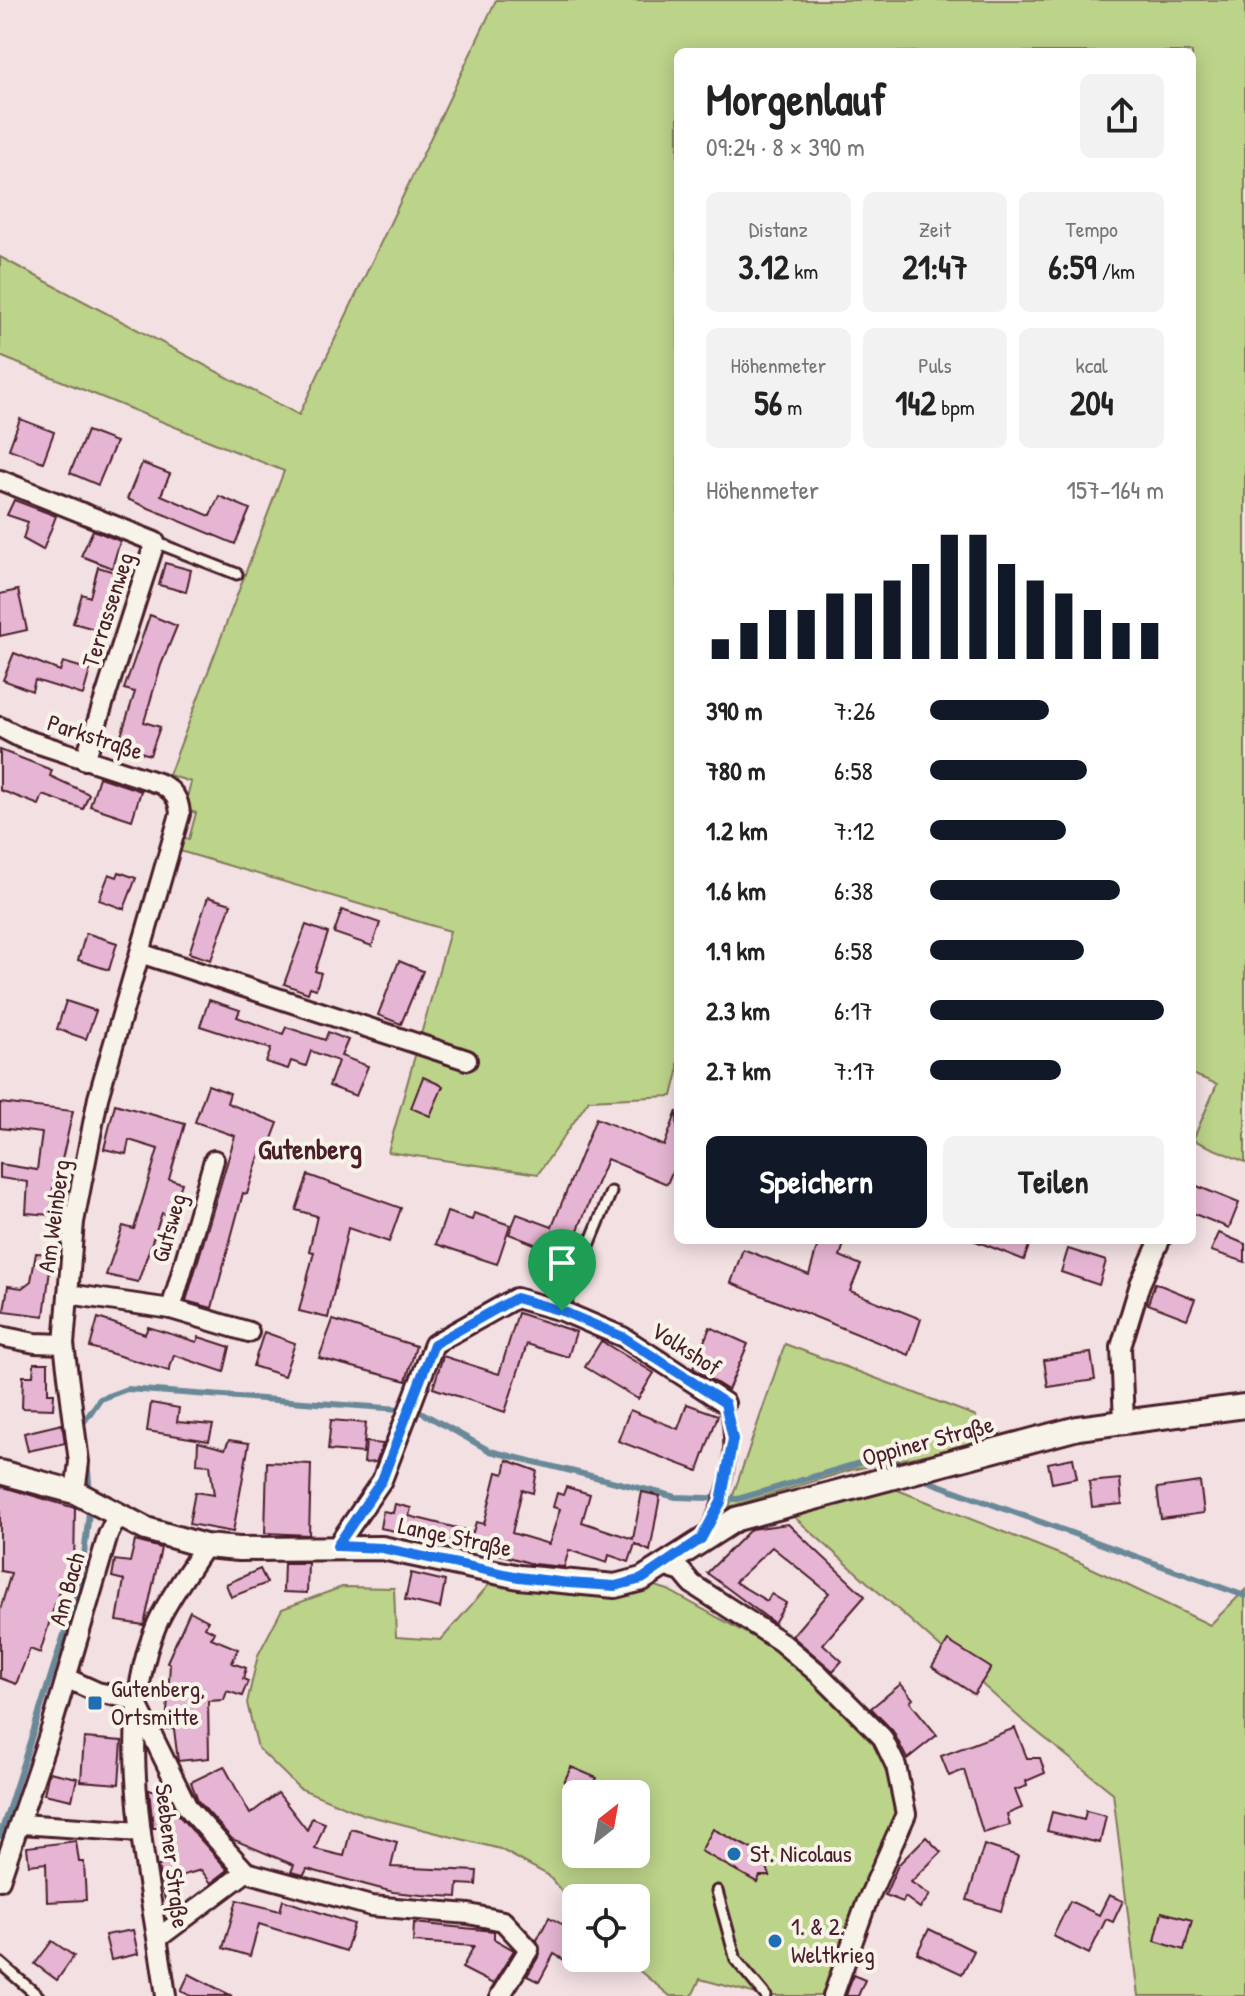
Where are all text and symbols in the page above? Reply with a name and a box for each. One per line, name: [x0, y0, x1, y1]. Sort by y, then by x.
text: Morgenlauf: [706, 69, 886, 129]
button: share: [1080, 74, 1164, 158]
text: 09:24 · 8 × 390 m: [706, 129, 865, 164]
text: Distanz: [749, 214, 808, 244]
text: Zeit: [919, 214, 951, 244]
text: Tempo: [1066, 214, 1118, 244]
text: 3.12: [738, 244, 789, 290]
text: 21:47: [902, 244, 968, 290]
text: 6:59: [1048, 244, 1097, 290]
text: km: [789, 256, 818, 286]
text: /km: [1097, 256, 1135, 286]
text: Höhenmeter: [731, 350, 826, 380]
text: Puls: [918, 350, 952, 380]
text: kcal: [1076, 350, 1108, 380]
text: 56: [754, 380, 782, 426]
text: 142: [895, 380, 936, 426]
text: 204: [1070, 380, 1114, 426]
text: m: [782, 392, 802, 422]
text: bpm: [936, 392, 975, 422]
text: Höhenmeter: [706, 472, 819, 507]
text: 157–164 m: [1067, 472, 1164, 507]
street label: Terrassenweg: [73, 548, 141, 671]
text: 390 m: [706, 693, 763, 728]
text: 7:26: [834, 693, 875, 728]
street label: Parkstraße: [44, 706, 148, 767]
text: 780 m: [706, 753, 765, 788]
text: 6:58: [834, 753, 873, 788]
text: 1.2 km: [706, 813, 768, 848]
text: 7:12: [834, 813, 875, 848]
text: 1.6 km: [706, 873, 766, 908]
text: 6:38: [834, 873, 873, 908]
text: 1.9 km: [706, 933, 765, 968]
text: 6:58: [834, 933, 873, 968]
text: 2.3 km: [706, 993, 770, 1028]
text: 6:17: [834, 993, 873, 1028]
text: 2.7 km: [706, 1053, 771, 1088]
text: 7:17: [834, 1053, 875, 1088]
district label: Gutenberg: [258, 1130, 362, 1169]
button: Speichern: [706, 1136, 927, 1228]
button: Teilen: [943, 1136, 1164, 1228]
street label: Am Weinberg: [29, 1157, 77, 1274]
street label: Gutsweg: [143, 1190, 193, 1266]
pin: [528, 1229, 596, 1311]
icon: arrive: [540, 1241, 584, 1285]
street label: Volkshof: [645, 1314, 728, 1383]
street label: Oppiner Straße: [859, 1407, 997, 1473]
street label: Lange Straße: [396, 1508, 515, 1564]
street label: Am Bach: [40, 1548, 92, 1629]
place label: Gutenberg, Ortsmitte: [111, 1672, 205, 1732]
marker: Gutenberg, Ortsmitte: [86, 1694, 104, 1712]
north arrow: [562, 1780, 650, 1868]
map controls: [562, 1780, 650, 1972]
street label: Seebener Straße: [148, 1782, 198, 1930]
place label: St. Nicolaus: [750, 1837, 852, 1869]
marker: St. Nicolaus: [725, 1845, 743, 1863]
button: locate: [562, 1884, 650, 1972]
place label: 1. & 2. Weltkrieg: [791, 1910, 875, 1970]
marker: 1. & 2. Weltkrieg: [766, 1932, 784, 1950]

